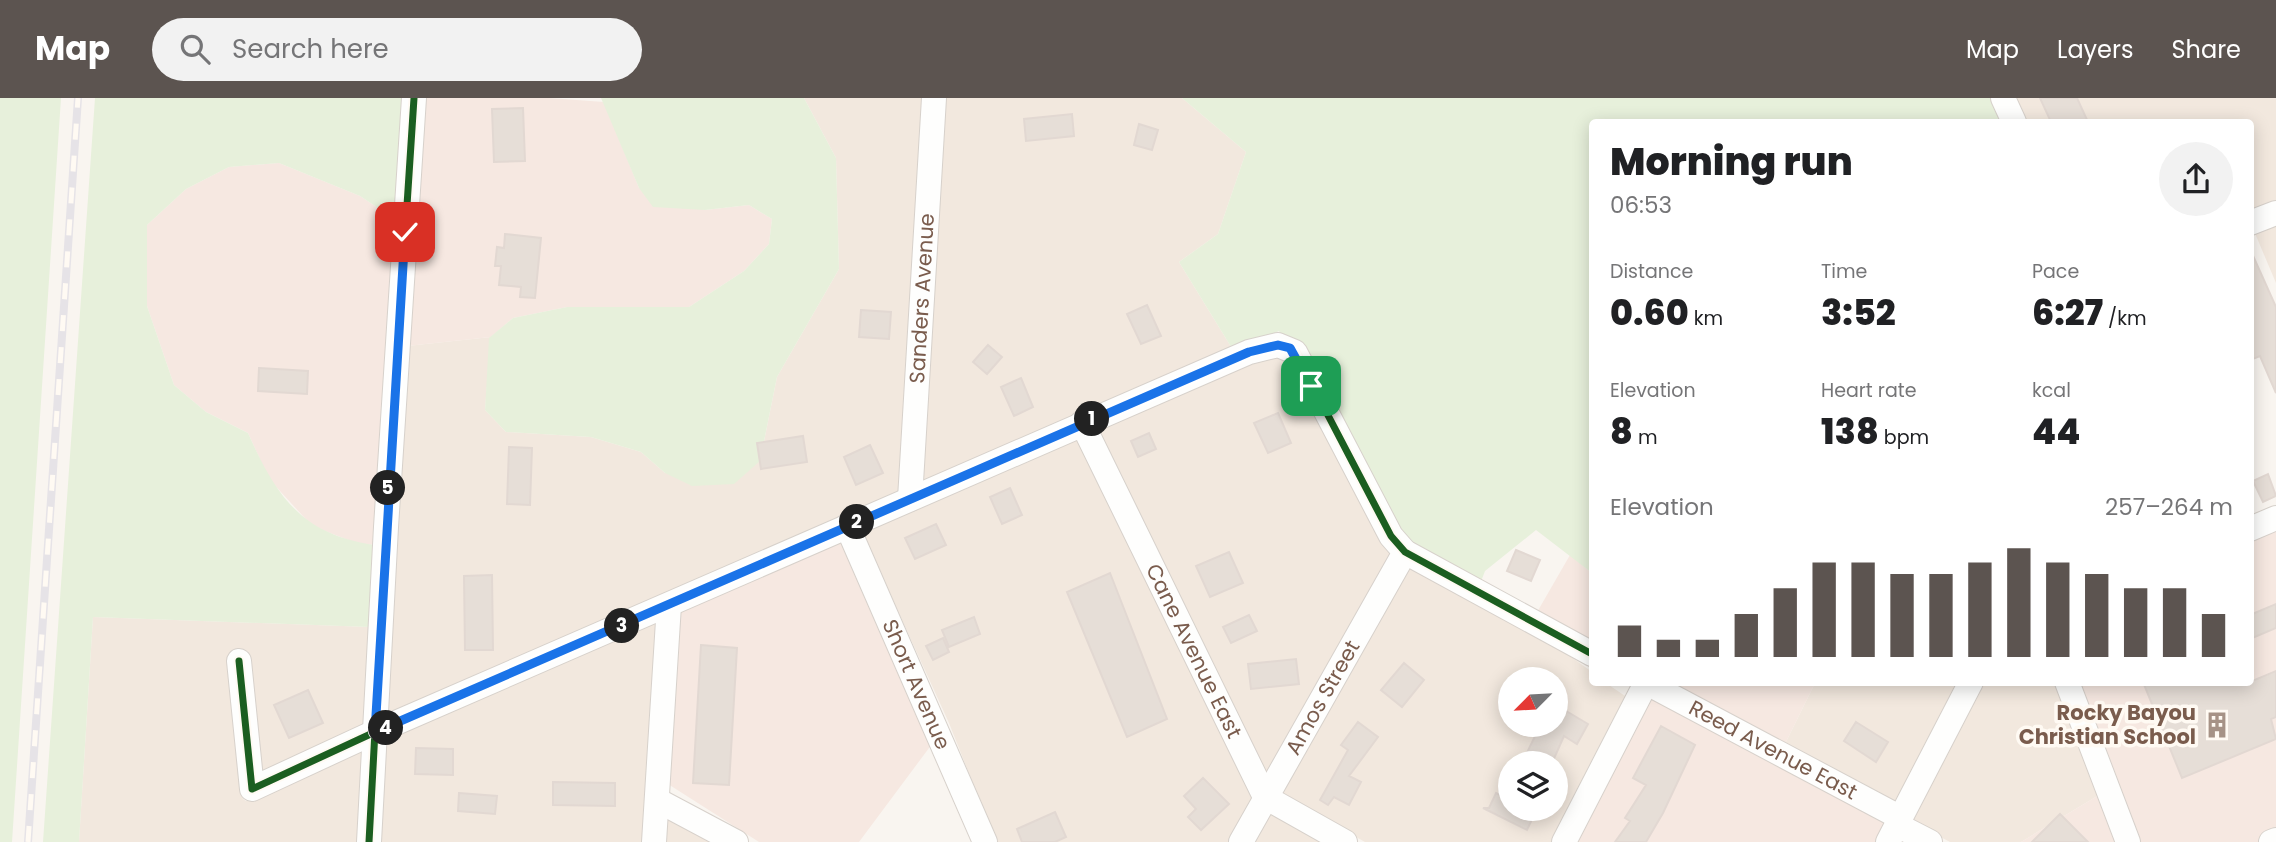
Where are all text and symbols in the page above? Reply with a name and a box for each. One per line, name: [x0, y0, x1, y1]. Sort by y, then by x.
search box: [152, 18, 642, 81]
text: Map: [35, 25, 110, 72]
icon: search: [176, 30, 214, 68]
text: Search here: [232, 31, 389, 67]
text: Map: [1966, 33, 2019, 66]
text: Layers: [2057, 33, 2133, 66]
text: Share: [2171, 33, 2241, 66]
text: Morning run: [1610, 135, 1853, 188]
button: share: [2159, 142, 2233, 216]
text: 06:53: [1610, 189, 1672, 221]
pin: [375, 202, 435, 262]
street label: Sanders Avenue: [902, 212, 941, 384]
icon: check: [386, 213, 424, 251]
text: Distance: [1610, 258, 1693, 285]
text: Time: [1821, 258, 1867, 285]
text: Pace: [2032, 258, 2079, 285]
text: 0.60: [1610, 288, 1689, 337]
text: 3:52: [1821, 288, 1896, 337]
text: 6:27: [2032, 288, 2103, 337]
text: km: [1689, 305, 1723, 332]
text: /km: [2103, 305, 2147, 332]
pin: [1281, 356, 1341, 416]
icon: arrive: [1292, 367, 1330, 405]
text: Elevation: [1610, 377, 1696, 404]
text: Heart rate: [1821, 377, 1916, 404]
text: kcal: [2032, 377, 2071, 404]
pin: 1: [1074, 402, 1110, 436]
text: 1: [1088, 405, 1095, 432]
text: 8: [1610, 407, 1633, 456]
text: 138: [1821, 407, 1879, 456]
text: 44: [2032, 407, 2080, 456]
text: m: [1633, 424, 1658, 451]
text: bpm: [1879, 424, 1929, 451]
pin: 5: [370, 470, 406, 506]
text: 5: [381, 474, 394, 501]
text: Elevation: [1610, 491, 1714, 523]
text: 257–264 m: [2105, 491, 2233, 523]
pin: 2: [840, 504, 874, 540]
text: 2: [851, 508, 862, 535]
street label: Cane Avenue East: [1139, 559, 1249, 743]
pin: 3: [604, 608, 640, 644]
text: 3: [616, 612, 627, 639]
street label: Short Avenue: [876, 615, 958, 754]
street label: Amos Street: [1278, 635, 1366, 760]
north arrow: [1498, 667, 1568, 737]
map controls: [1498, 667, 1568, 821]
street label: Reed Avenue East: [1684, 693, 1863, 806]
place label: Rocky Bayou Christian School: [2019, 698, 2196, 751]
pin: 4: [368, 710, 404, 746]
building icon: Rocky Bayou Christian School: [2202, 710, 2232, 740]
text: 4: [379, 714, 392, 741]
button: layers: [1498, 751, 1568, 821]

